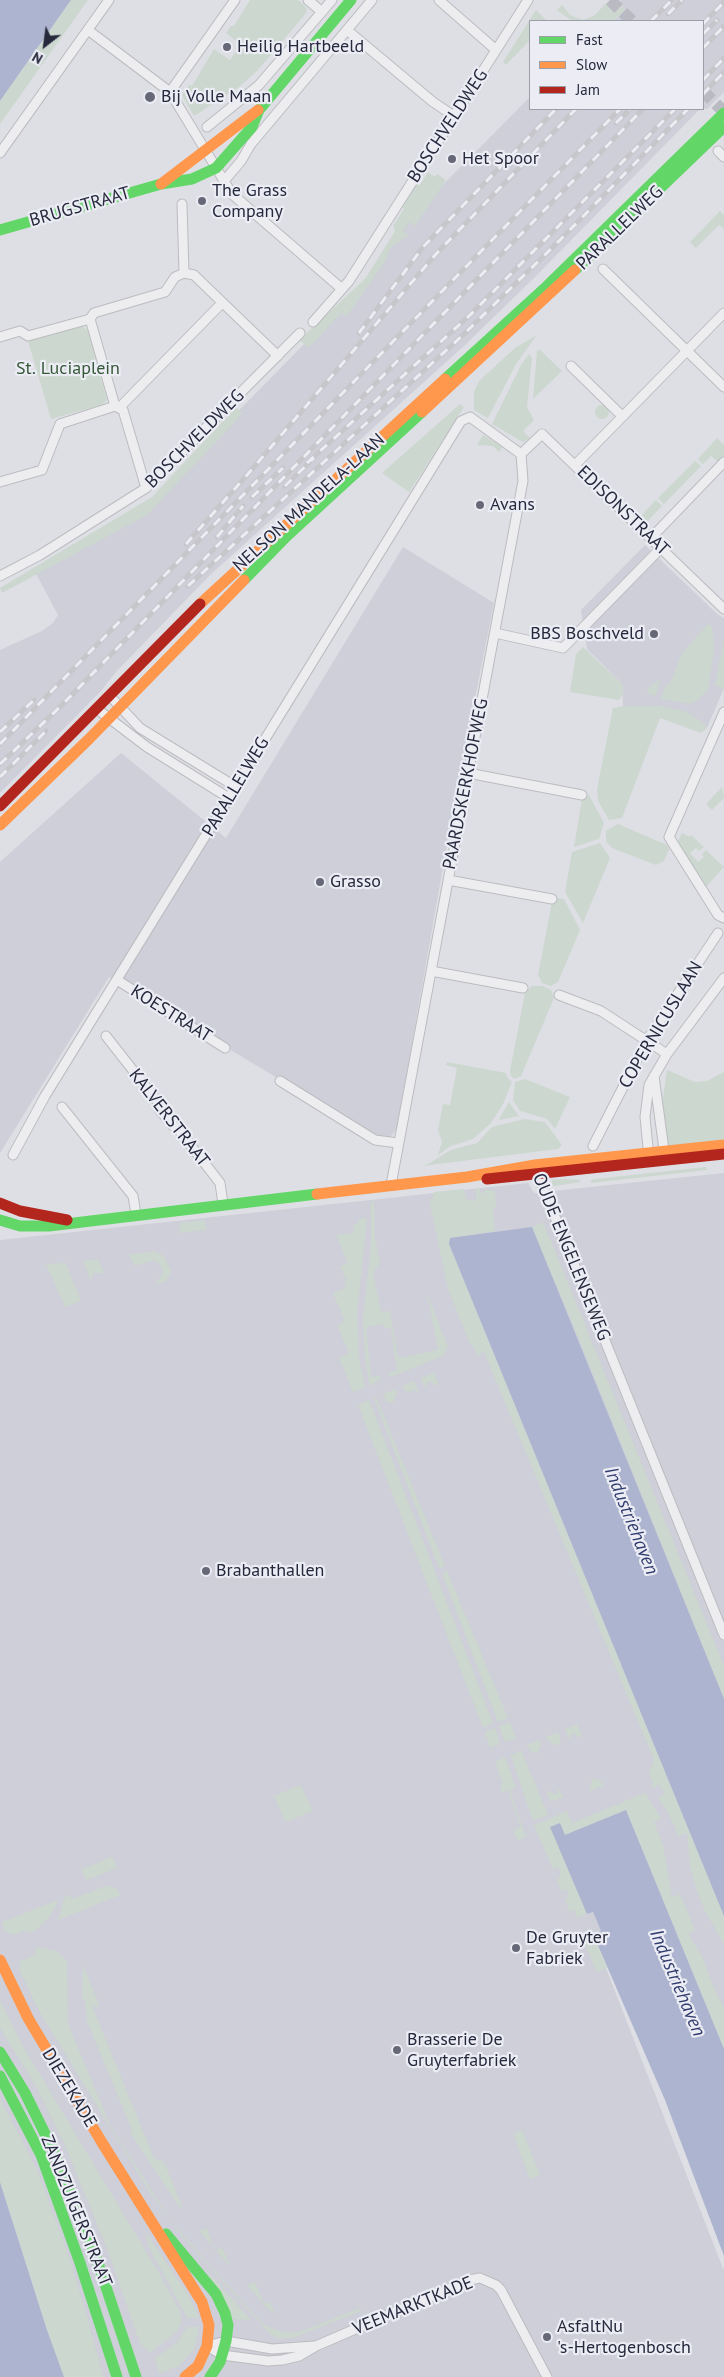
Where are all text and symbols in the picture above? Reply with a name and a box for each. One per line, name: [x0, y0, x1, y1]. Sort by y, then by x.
north arrow: [20, 20, 70, 70]
legend: [529, 20, 704, 110]
text: Fast: [576, 30, 603, 49]
place label: Heilig Hartbeeld: [237, 36, 364, 58]
marker: Heilig Hartbeeld: [221, 41, 233, 53]
text: N: [29, 48, 46, 68]
text: Slow: [576, 55, 607, 74]
street label: BOSCHVELDWEG: [403, 65, 493, 187]
text: Jam: [576, 80, 600, 99]
place label: Bij Volle Maan: [161, 86, 271, 108]
marker: Bij Volle Maan: [143, 90, 157, 104]
place label: Het Spoor: [462, 148, 539, 170]
marker: Het Spoor: [446, 153, 458, 165]
place label: The Grass Company: [212, 180, 287, 222]
street label: PARALLELWEG: [572, 181, 668, 275]
street label: BRUGSTRAAT: [27, 182, 133, 232]
marker: The Grass Company: [196, 195, 208, 207]
park label: St. Luciaplein: [16, 358, 120, 380]
street label: BOSCHVELDWEG: [141, 385, 249, 493]
street label: NELSON MANDELA-LAAN: [229, 429, 389, 577]
street label: EDISONSTRAAT: [572, 461, 674, 561]
place label: Avans: [490, 494, 535, 516]
marker: Avans: [474, 499, 486, 511]
place label: BBS Boschveld: [530, 623, 644, 645]
marker: BBS Boschveld: [648, 628, 660, 640]
street label: PAARDSKERKHOFWEG: [439, 697, 493, 871]
street label: PARALLELWEG: [198, 733, 274, 841]
place label: Grasso: [330, 871, 381, 893]
marker: Grasso: [314, 876, 326, 888]
street label: COPERNICUSLAAN: [615, 958, 707, 1092]
street label: KOESTRAAT: [126, 981, 216, 1047]
street label: KALVERSTRAAT: [124, 1065, 214, 1171]
street label: OUDE ENGELENSEWEG: [528, 1170, 614, 1344]
water label: Industriehaven: [599, 1464, 663, 1578]
place label: Brabanthallen: [216, 1560, 324, 1582]
marker: Brabanthallen: [200, 1565, 212, 1577]
water label: Industriehaven: [644, 1926, 710, 2040]
place label: De Gruyter Fabriek: [526, 1927, 608, 1970]
marker: De Gruyter Fabriek: [510, 1942, 522, 1954]
place label: Brasserie De Gruyterfabriek: [407, 2029, 516, 2072]
marker: Brasserie De Gruyterfabriek: [391, 2044, 403, 2056]
street label: DIEZEKADE: [37, 2045, 101, 2131]
street label: ZANDZUIGERSTRAAT: [36, 2132, 116, 2290]
street label: VEEMARKTKADE: [350, 2272, 476, 2340]
place label: AsfaltNu 's-Hertogenbosch: [557, 2316, 691, 2358]
marker: AsfaltNu 's-Hertogenbosch: [541, 2331, 553, 2343]

